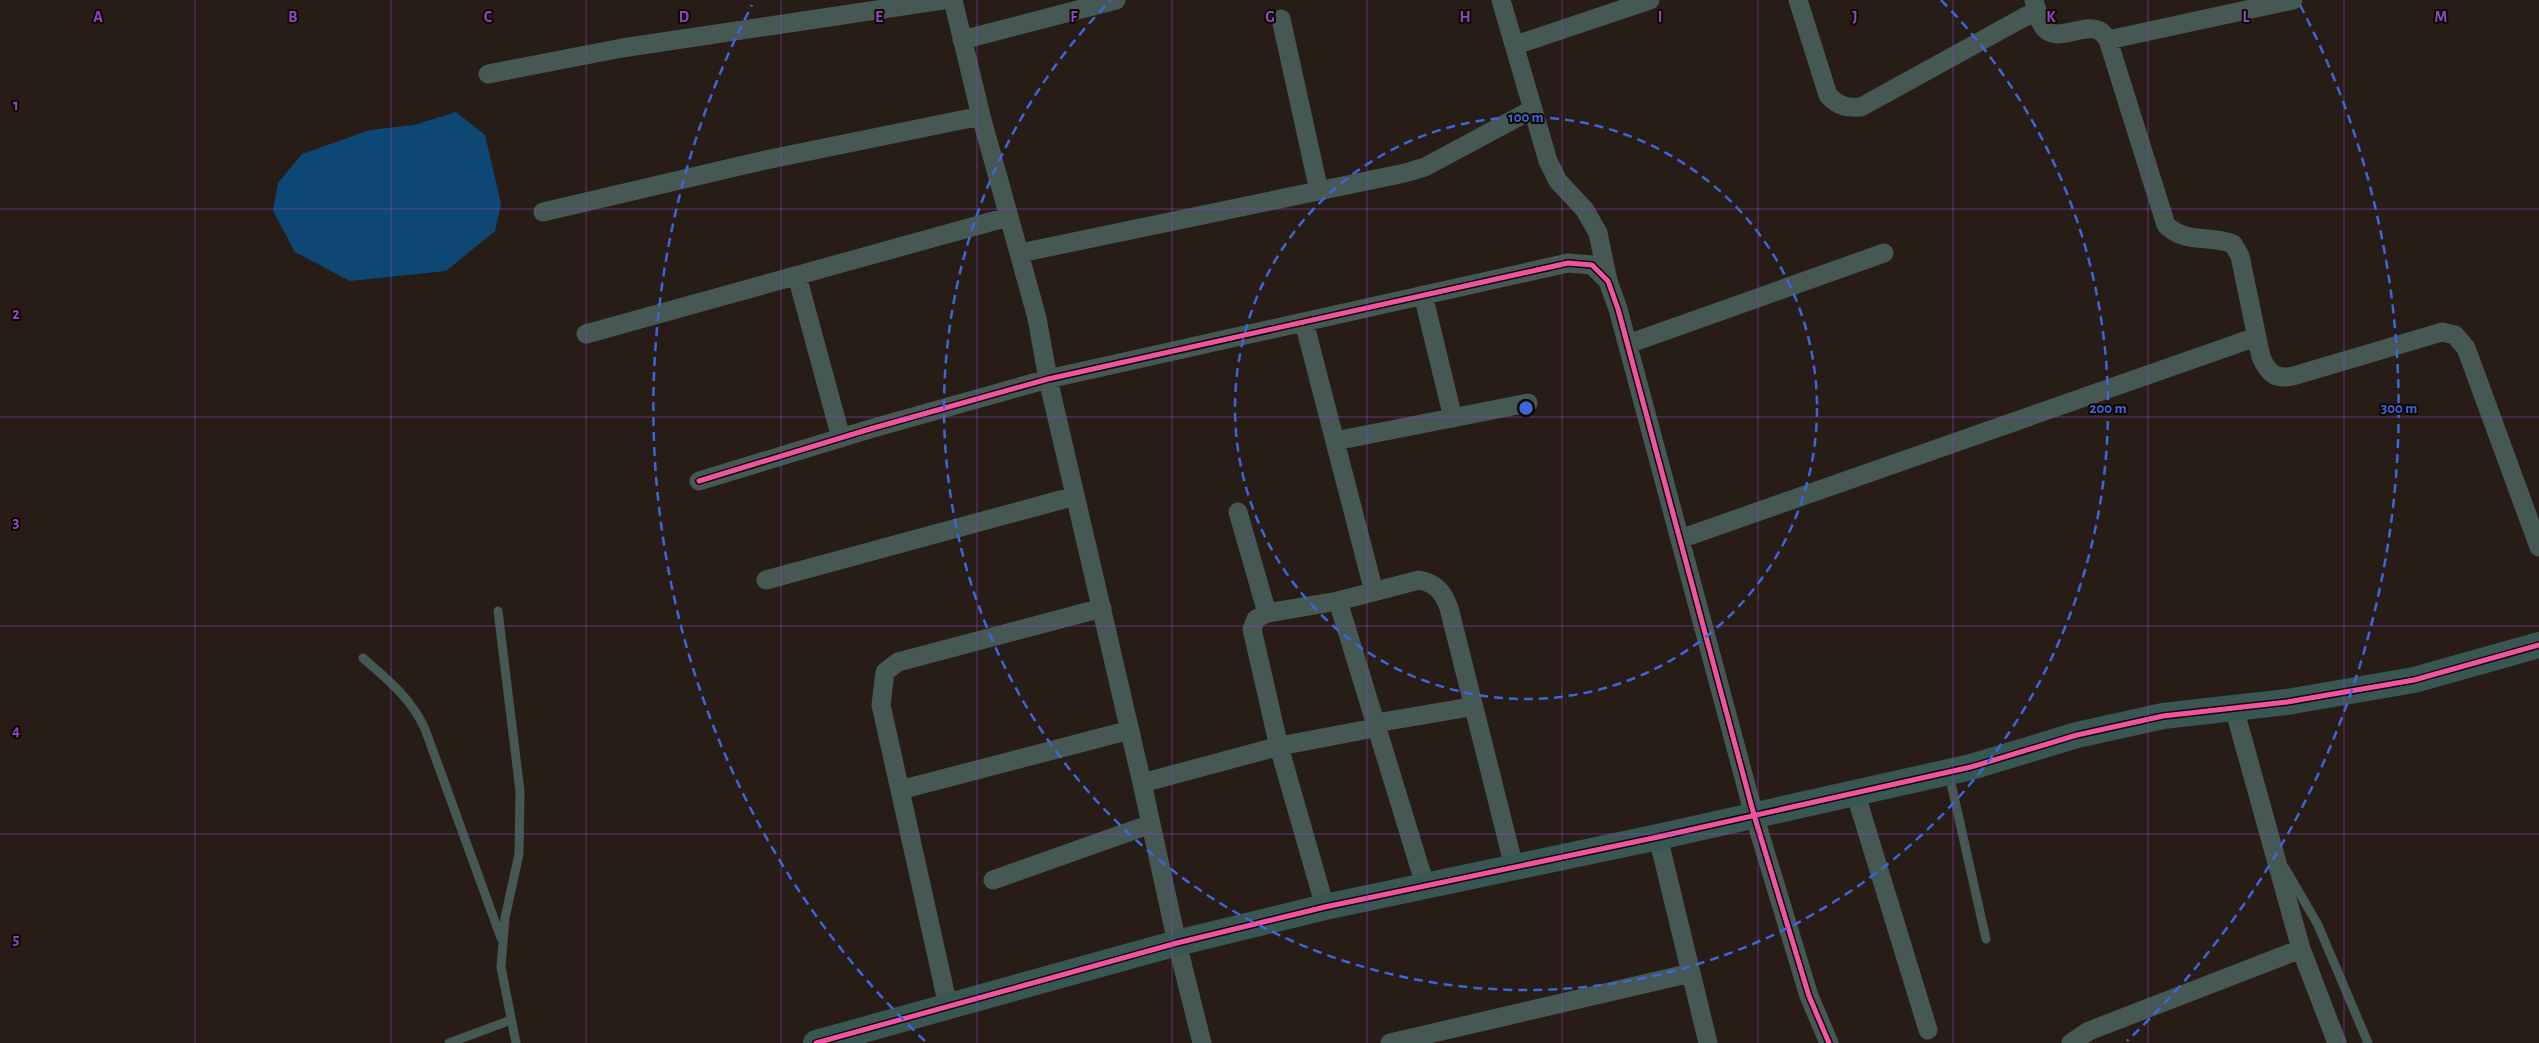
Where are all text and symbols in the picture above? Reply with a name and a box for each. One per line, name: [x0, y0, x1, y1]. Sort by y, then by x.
text: A: [93, 9, 103, 25]
text: B: [288, 9, 298, 25]
text: C: [484, 9, 493, 25]
text: D: [679, 9, 690, 25]
text: E: [875, 9, 883, 25]
text: F: [1070, 9, 1078, 25]
text: G: [1265, 9, 1275, 25]
text: H: [1459, 9, 1471, 25]
text: I: [1658, 9, 1662, 25]
text: J: [1852, 9, 1858, 25]
text: K: [2046, 9, 2056, 25]
text: L: [2243, 9, 2250, 25]
text: M: [2435, 9, 2447, 25]
text: 1: [13, 97, 19, 113]
text: 100 m: [1508, 110, 1544, 125]
text: 2: [12, 306, 20, 322]
centre of rings: [1517, 399, 1535, 417]
text: 200 m: [2089, 401, 2127, 416]
text: 300 m: [2381, 401, 2417, 416]
text: 3: [13, 514, 20, 530]
text: 4: [12, 723, 20, 739]
text: 5: [13, 931, 20, 947]

